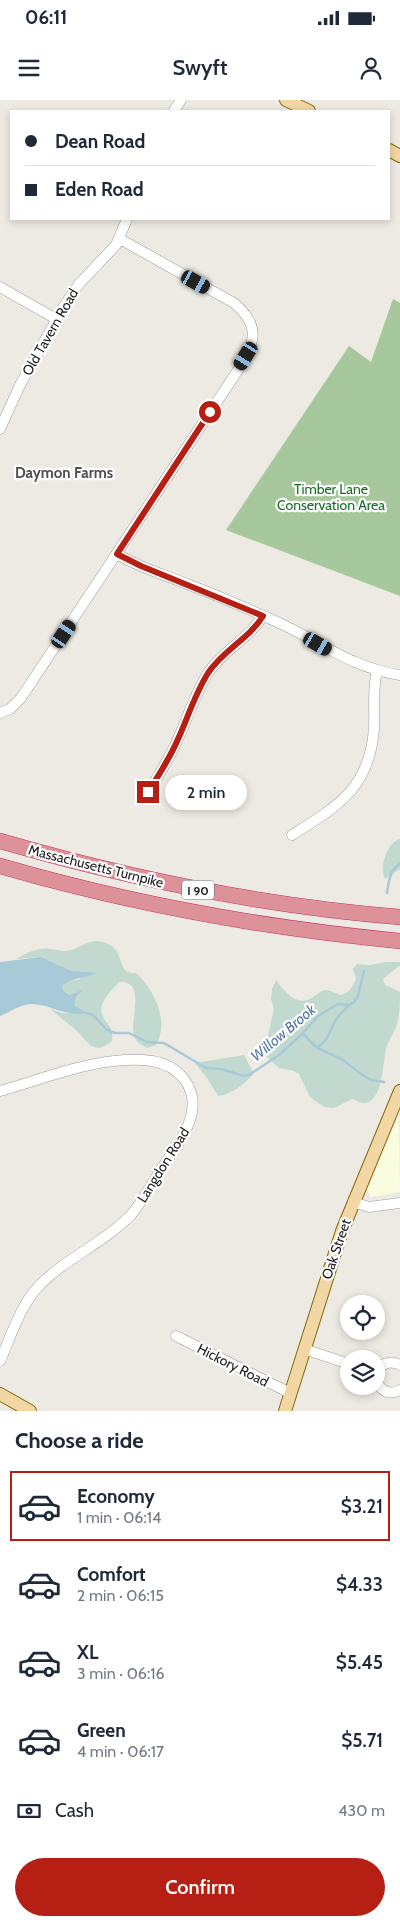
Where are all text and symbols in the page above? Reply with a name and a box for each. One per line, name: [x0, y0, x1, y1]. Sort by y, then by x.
text: 06:11: [25, 6, 67, 29]
icon: menu: [15, 54, 43, 82]
text: Swyft: [172, 54, 228, 81]
icon: person: [357, 54, 385, 82]
text: Dean Road: [55, 130, 145, 153]
text: Eden Road: [55, 178, 144, 201]
car: [179, 268, 212, 296]
street label: Old Tavern Road: [18, 285, 82, 379]
car: [231, 339, 260, 373]
route start: [199, 401, 221, 423]
district label: Daymon Farms: [15, 464, 113, 482]
park label: Timber Lane Conservation Area: [277, 480, 385, 514]
car: [49, 617, 78, 651]
car: [301, 630, 334, 658]
callout: 2 min: [166, 774, 248, 810]
route end: [137, 781, 159, 803]
text: 2 min: [187, 783, 225, 802]
street label: Massachusetts Turnpike: [27, 840, 165, 892]
road number: I 90: [182, 880, 214, 900]
water label: Willow Brook: [247, 1000, 320, 1065]
street label: Langdon Road: [133, 1124, 193, 1206]
street label: Oak Street: [317, 1216, 355, 1282]
map controls: [340, 1295, 385, 1395]
button: locate: [340, 1295, 385, 1340]
street label: Hickory Road: [194, 1339, 272, 1391]
button: layers: [340, 1350, 385, 1395]
text: Choose a ride: [15, 1427, 144, 1454]
icon: car: [17, 1484, 62, 1529]
text: Economy: [77, 1485, 155, 1508]
text: $3.21: [341, 1495, 383, 1518]
text: 1 min · 06:14: [77, 1508, 161, 1527]
icon: car: [17, 1562, 62, 1607]
text: Comfort: [77, 1563, 146, 1586]
text: $4.33: [336, 1573, 383, 1596]
text: 2 min · 06:15: [77, 1586, 164, 1605]
icon: car: [17, 1640, 62, 1685]
text: XL: [77, 1641, 98, 1664]
text: $5.45: [336, 1651, 383, 1674]
text: 3 min · 06:16: [77, 1664, 165, 1683]
icon: car: [17, 1718, 62, 1763]
text: Green: [77, 1719, 126, 1742]
text: $5.71: [341, 1729, 383, 1752]
text: 4 min · 06:17: [77, 1742, 164, 1761]
icon: cash: [15, 1797, 43, 1825]
text: Cash: [55, 1799, 94, 1822]
text: 430 m: [338, 1801, 385, 1820]
button: Confirm: [15, 1858, 385, 1916]

